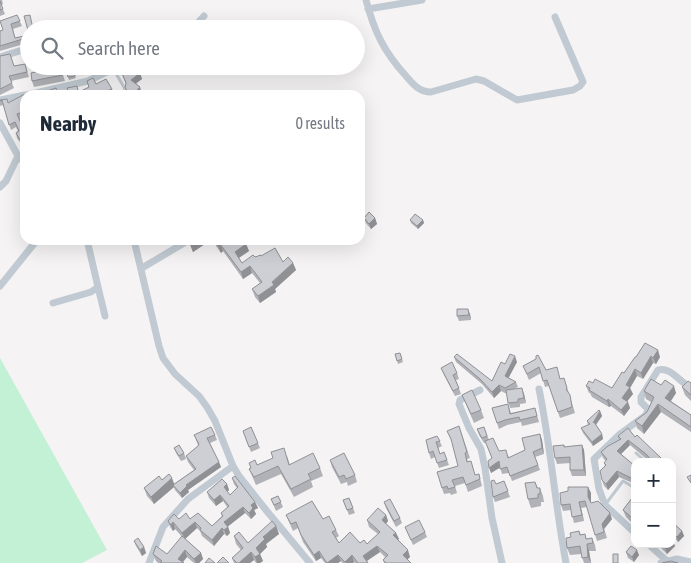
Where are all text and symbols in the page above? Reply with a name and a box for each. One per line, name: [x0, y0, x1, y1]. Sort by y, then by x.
search box: [20, 20, 365, 75]
icon: search: [38, 34, 66, 62]
text: Search here: [78, 37, 160, 59]
text: Nearby: [40, 111, 96, 135]
text: 0 results: [295, 114, 345, 132]
map controls: [631, 458, 676, 548]
button: +: [631, 458, 676, 503]
button: −: [631, 503, 676, 548]

